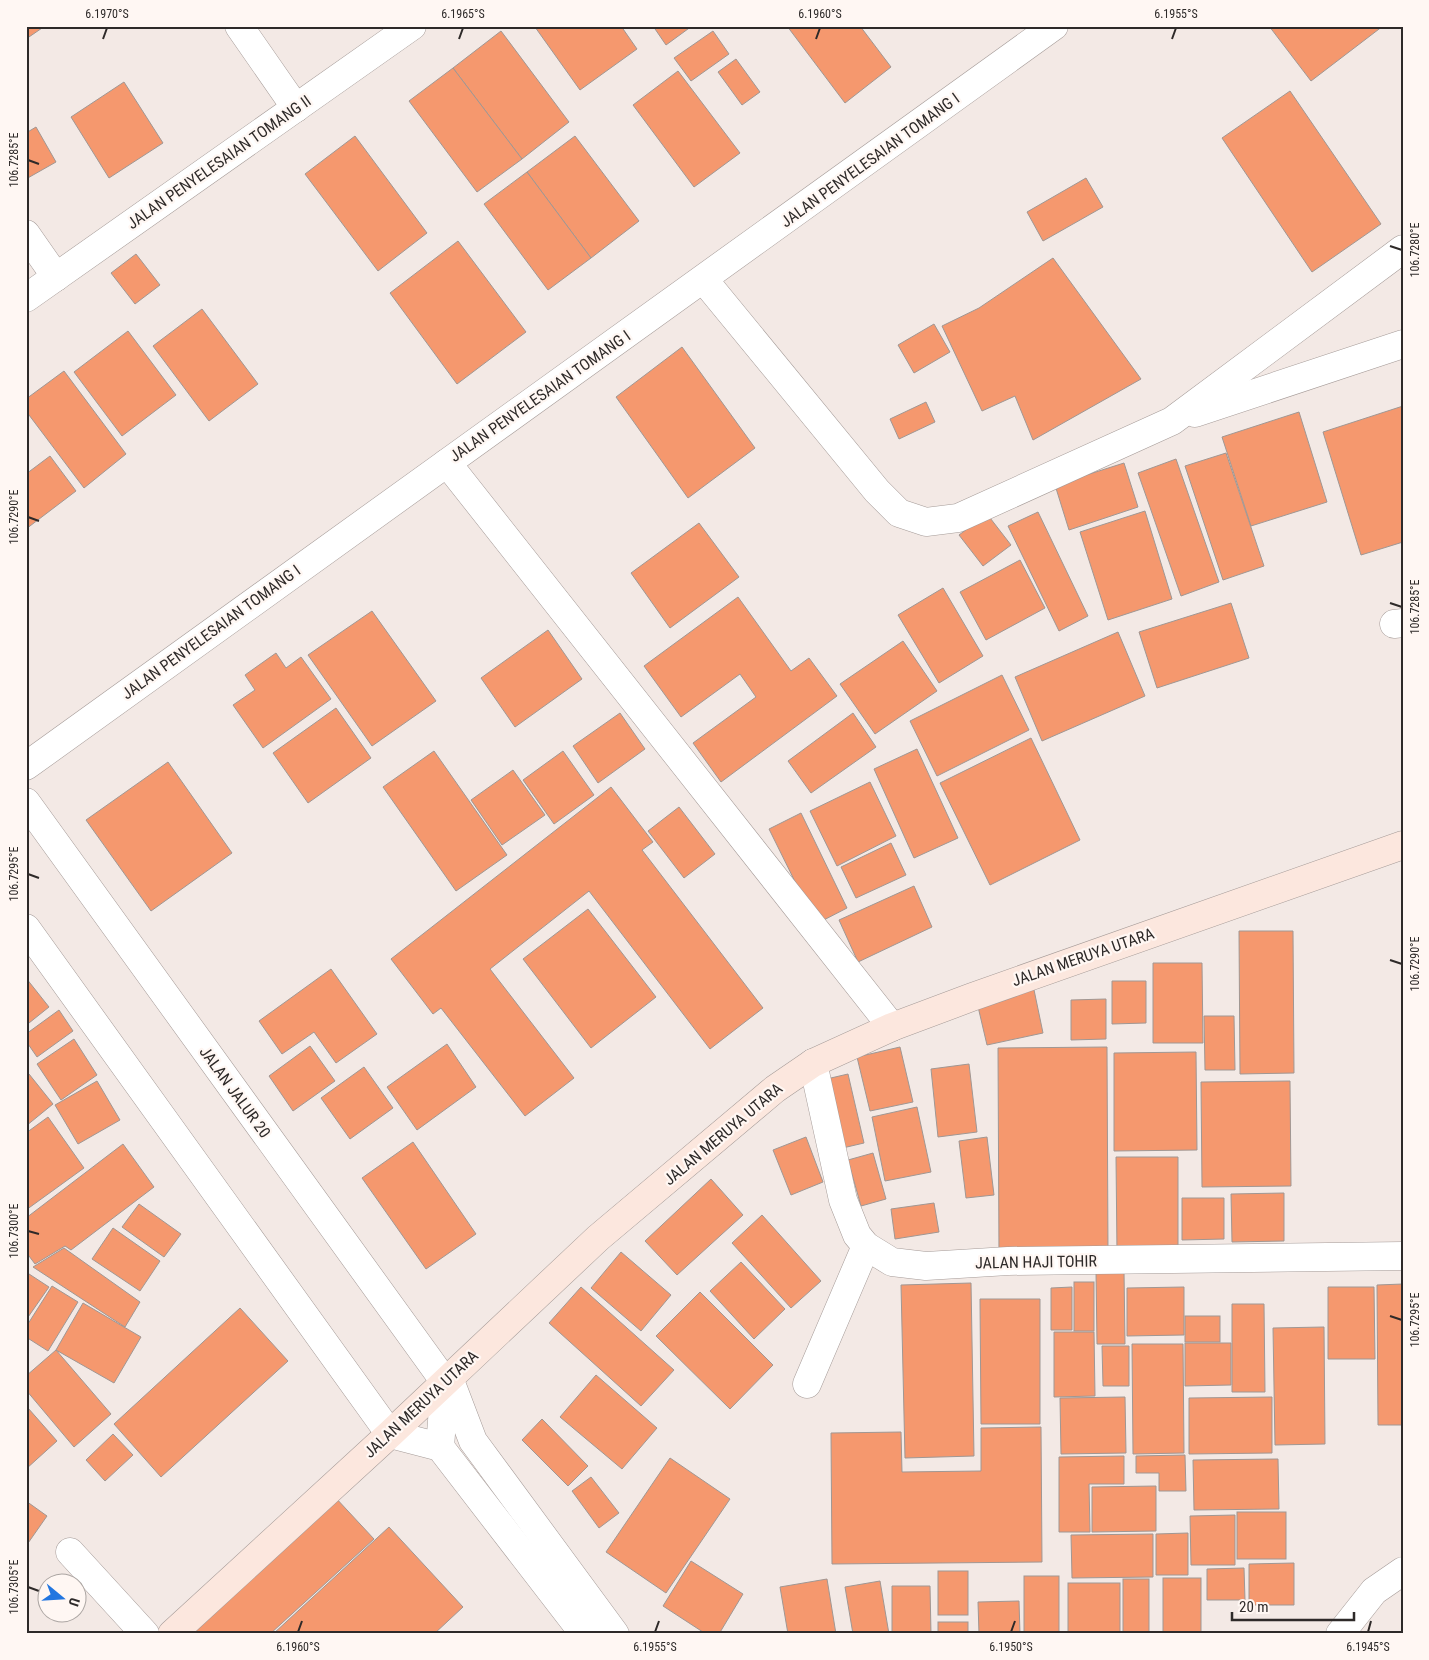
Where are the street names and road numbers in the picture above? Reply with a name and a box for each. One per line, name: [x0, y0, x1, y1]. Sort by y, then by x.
street label: JALAN PENYELESAIAN TOMANG I: [777, 89, 963, 231]
street label: JALAN PENYELESAIAN TOMANG II: [123, 91, 315, 233]
street label: JALAN PENYELESAIAN TOMANG I: [446, 326, 634, 466]
street label: JALAN PENYELESAIAN TOMANG I: [118, 561, 304, 703]
street label: JALAN MERUYA UTARA: [1009, 924, 1157, 990]
street label: JALAN JALUR 20: [195, 1043, 275, 1141]
street label: JALAN MERUYA UTARA: [660, 1079, 786, 1189]
street label: JALAN HAJI TOHIR: [975, 1251, 1098, 1273]
street label: JALAN MERUYA UTARA: [360, 1346, 482, 1462]

